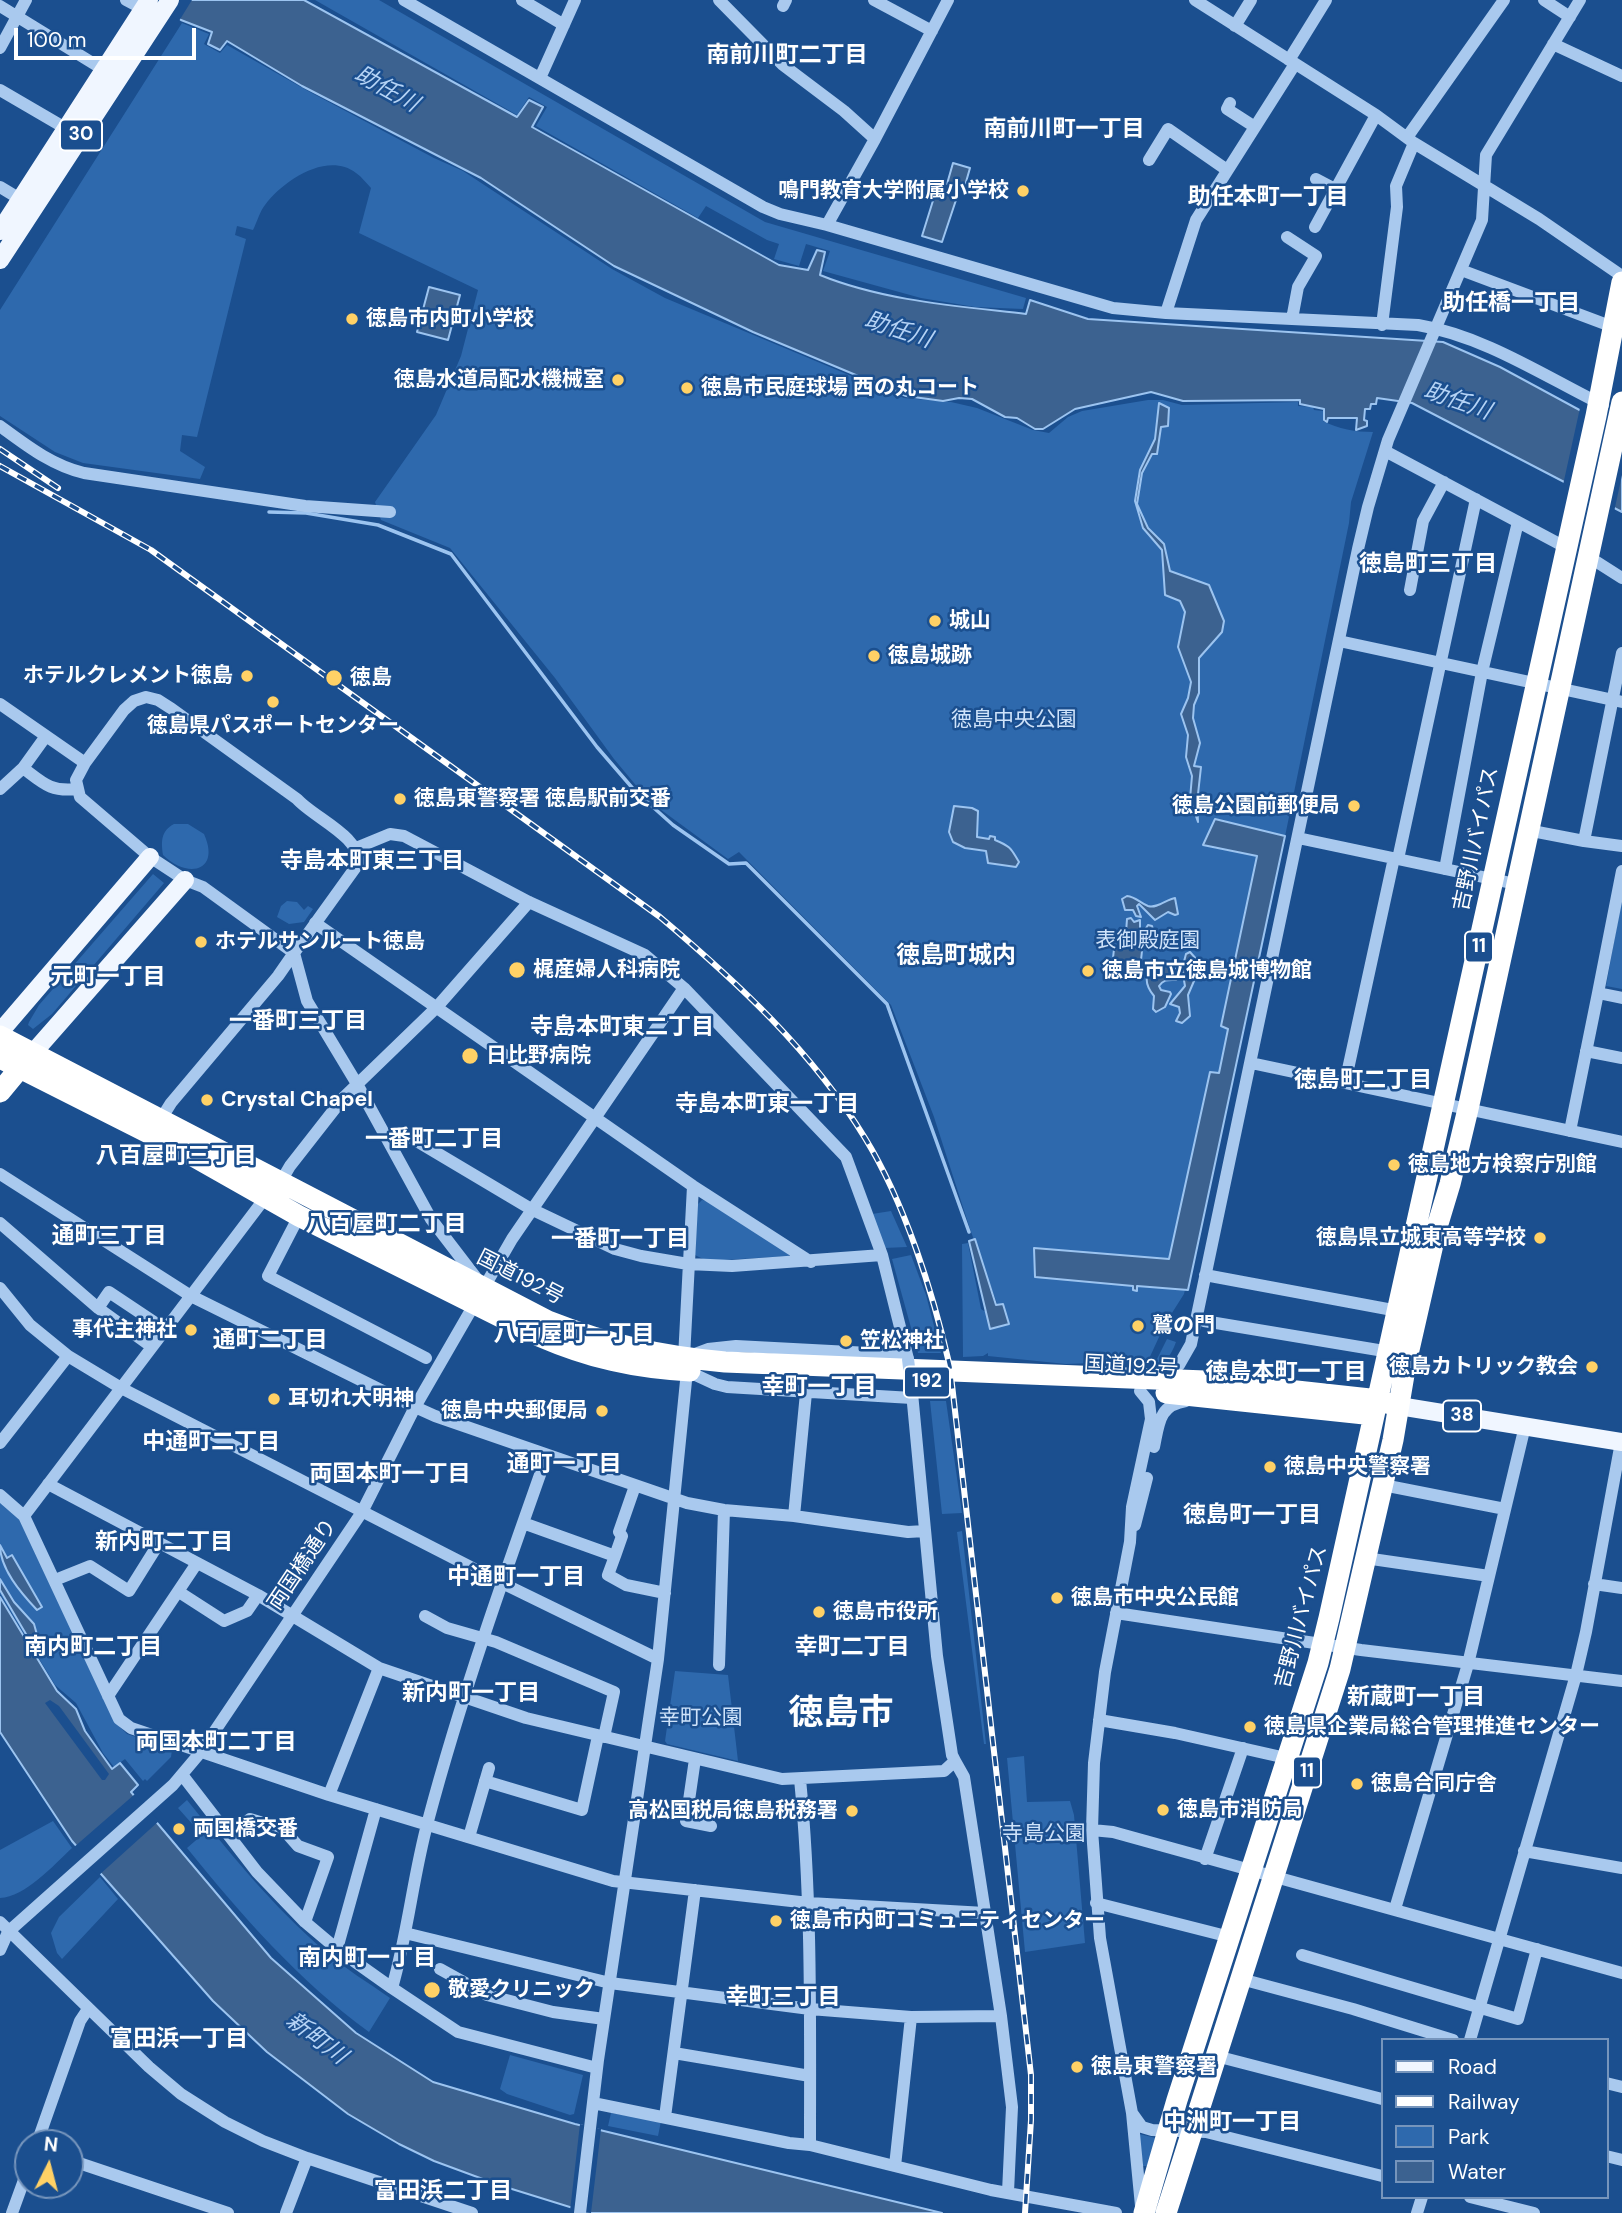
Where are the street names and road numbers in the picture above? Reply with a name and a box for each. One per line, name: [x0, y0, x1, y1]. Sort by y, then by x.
road number: 30: [60, 119, 102, 150]
street label: 吉野川バイパス: [1449, 764, 1505, 914]
road number: 11: [1465, 931, 1493, 962]
street label: 国道192号: [472, 1245, 568, 1311]
street label: 国道192号: [1083, 1352, 1179, 1382]
road number: 192: [904, 1366, 950, 1398]
road number: 38: [1443, 1400, 1481, 1432]
street label: 両国橋通り: [263, 1514, 343, 1616]
street label: 吉野川バイパス: [1271, 1543, 1333, 1691]
road number: 11: [1293, 1756, 1321, 1788]

